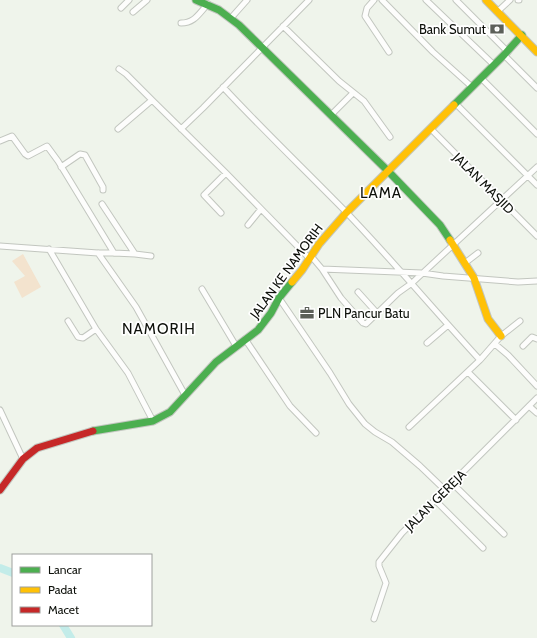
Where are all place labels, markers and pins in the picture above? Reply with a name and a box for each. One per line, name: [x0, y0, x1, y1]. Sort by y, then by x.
place label: Bank Sumut: [419, 21, 487, 37]
bank icon: Bank Sumut: [489, 21, 505, 37]
office icon: PLN Pancur Batu: [299, 305, 315, 321]
place label: PLN Pancur Batu: [318, 305, 410, 321]

